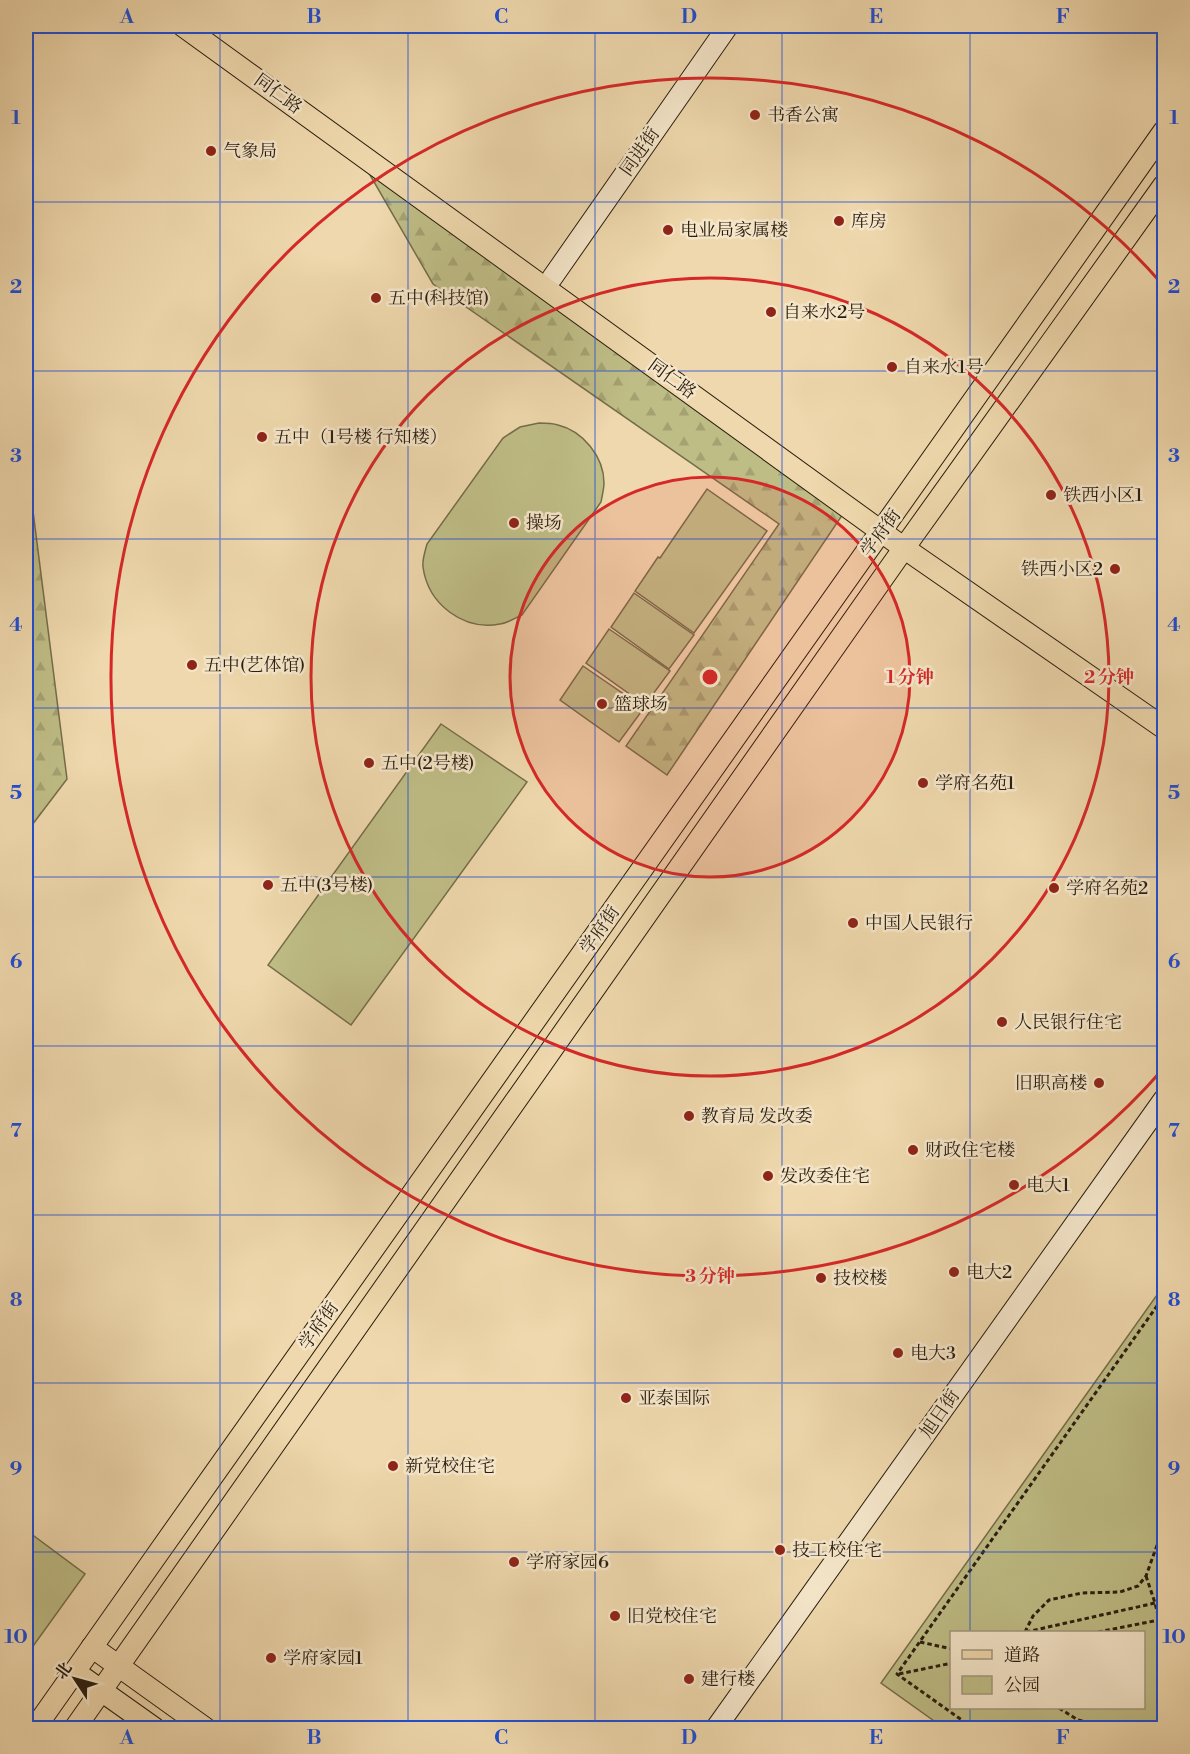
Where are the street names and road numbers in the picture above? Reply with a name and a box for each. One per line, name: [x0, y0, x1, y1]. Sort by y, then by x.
street label: 同仁路: [249, 69, 307, 119]
street label: 同进街: [615, 123, 665, 181]
street label: 同仁路: [643, 354, 701, 404]
street label: 学府街: [856, 504, 906, 562]
street label: 学府街: [575, 901, 625, 959]
street label: 学府街: [294, 1297, 344, 1355]
street label: 旭日街: [915, 1385, 965, 1443]

